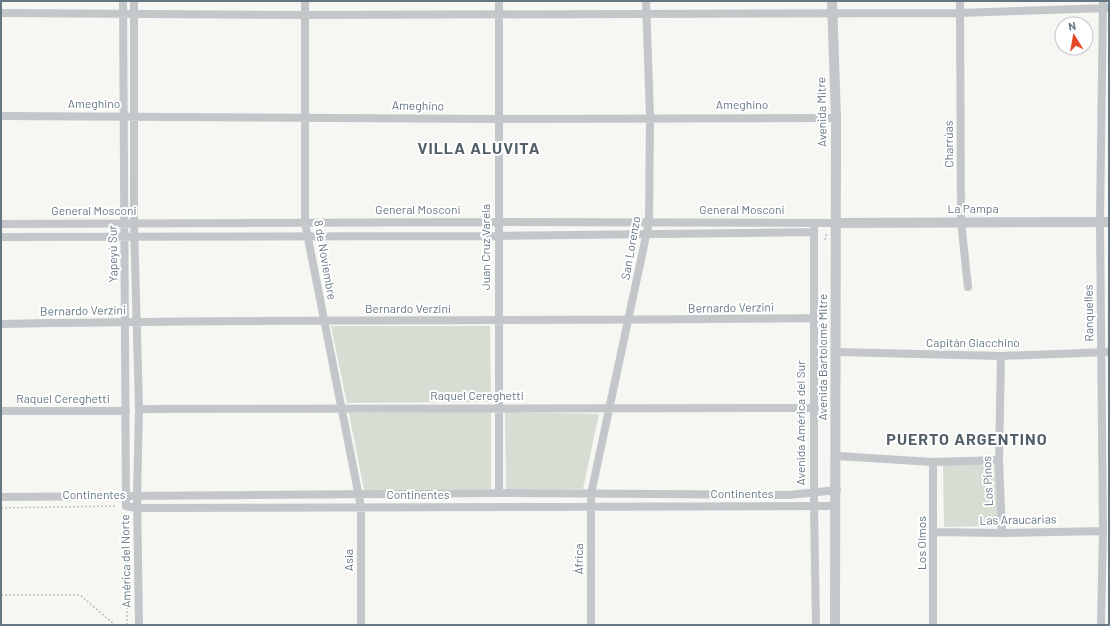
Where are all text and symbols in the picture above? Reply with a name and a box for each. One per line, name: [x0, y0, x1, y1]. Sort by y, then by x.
north arrow: [1054, 16, 1094, 56]
text: N: [1067, 19, 1077, 33]
street label: Avenida Mitre: [813, 77, 829, 147]
street label: Ameghino: [68, 96, 120, 110]
street label: Ameghino: [716, 97, 768, 111]
street label: Ameghino: [392, 98, 444, 112]
street label: Charrúas: [941, 120, 955, 168]
district label: VILLA ALUVITA: [418, 138, 540, 157]
street label: La Pampa: [947, 201, 999, 215]
street label: General Mosconi: [375, 202, 461, 216]
street label: General Mosconi: [699, 202, 785, 216]
street label: General Mosconi: [51, 203, 137, 217]
street label: Juan Cruz Varela: [478, 204, 492, 290]
street label: San Lorenzo: [618, 215, 643, 281]
street label: 8 de Noviembre: [312, 219, 340, 301]
street label: Yapeyú Sur: [104, 225, 119, 283]
street label: Ranquelles: [1081, 284, 1095, 342]
street label: Avenida Bartolomé Mitre: [815, 294, 829, 420]
street label: Bernardo Verzini: [688, 299, 774, 315]
street label: Bernardo Verzini: [365, 301, 451, 315]
street label: Bernardo Verzini: [40, 302, 126, 318]
street label: Capitán Giacchino: [926, 335, 1020, 349]
street label: Avenida América del Sur: [793, 360, 807, 486]
street label: Raquel Cereghetti: [430, 388, 524, 402]
street label: Raquel Cereghetti: [16, 391, 110, 405]
district label: PUERTO ARGENTINO: [886, 429, 1048, 448]
street label: Los Pinos: [979, 455, 995, 506]
street label: Continentes: [710, 486, 774, 500]
street label: Continentes: [62, 487, 126, 501]
street label: Continentes: [386, 487, 450, 501]
street label: Las Araucarias: [979, 511, 1057, 527]
street label: América del Norte: [117, 514, 133, 608]
street label: Los Olmos: [914, 516, 928, 570]
street label: África: [571, 543, 585, 575]
street label: Asia: [341, 549, 355, 571]

